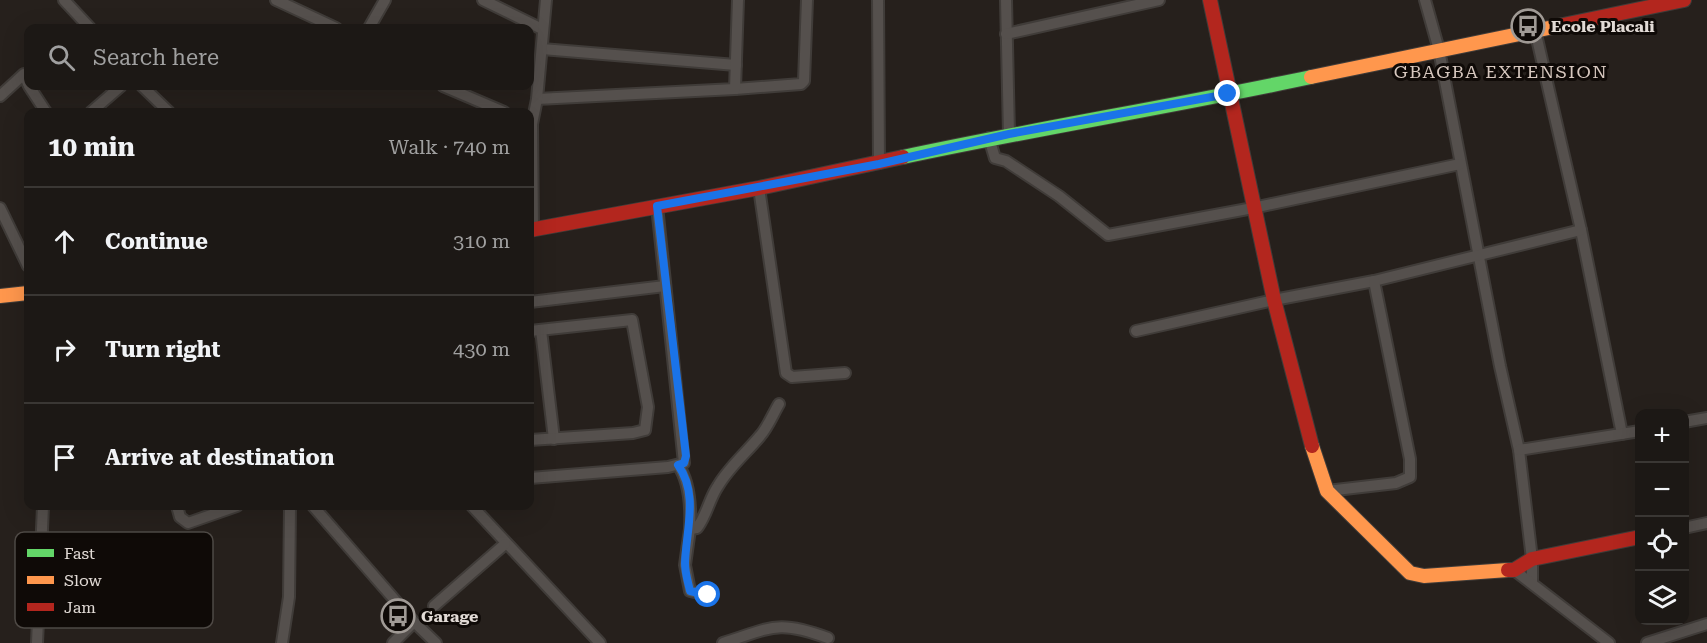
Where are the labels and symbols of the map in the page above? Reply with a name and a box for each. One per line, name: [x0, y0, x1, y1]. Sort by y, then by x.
bus stop icon: Ecole Placali: [1510, 8, 1546, 44]
place label: Ecole Placali: [1551, 17, 1655, 36]
district label: GBAGBA EXTENSION: [1394, 61, 1608, 82]
route end: [1214, 80, 1240, 106]
legend: [15, 532, 213, 628]
text: Fast: [64, 544, 95, 563]
text: Slow: [64, 571, 102, 590]
route start: [694, 581, 720, 607]
text: Jam: [64, 598, 96, 617]
bus stop icon: Garage: [380, 598, 416, 634]
place label: Garage: [421, 607, 478, 626]

